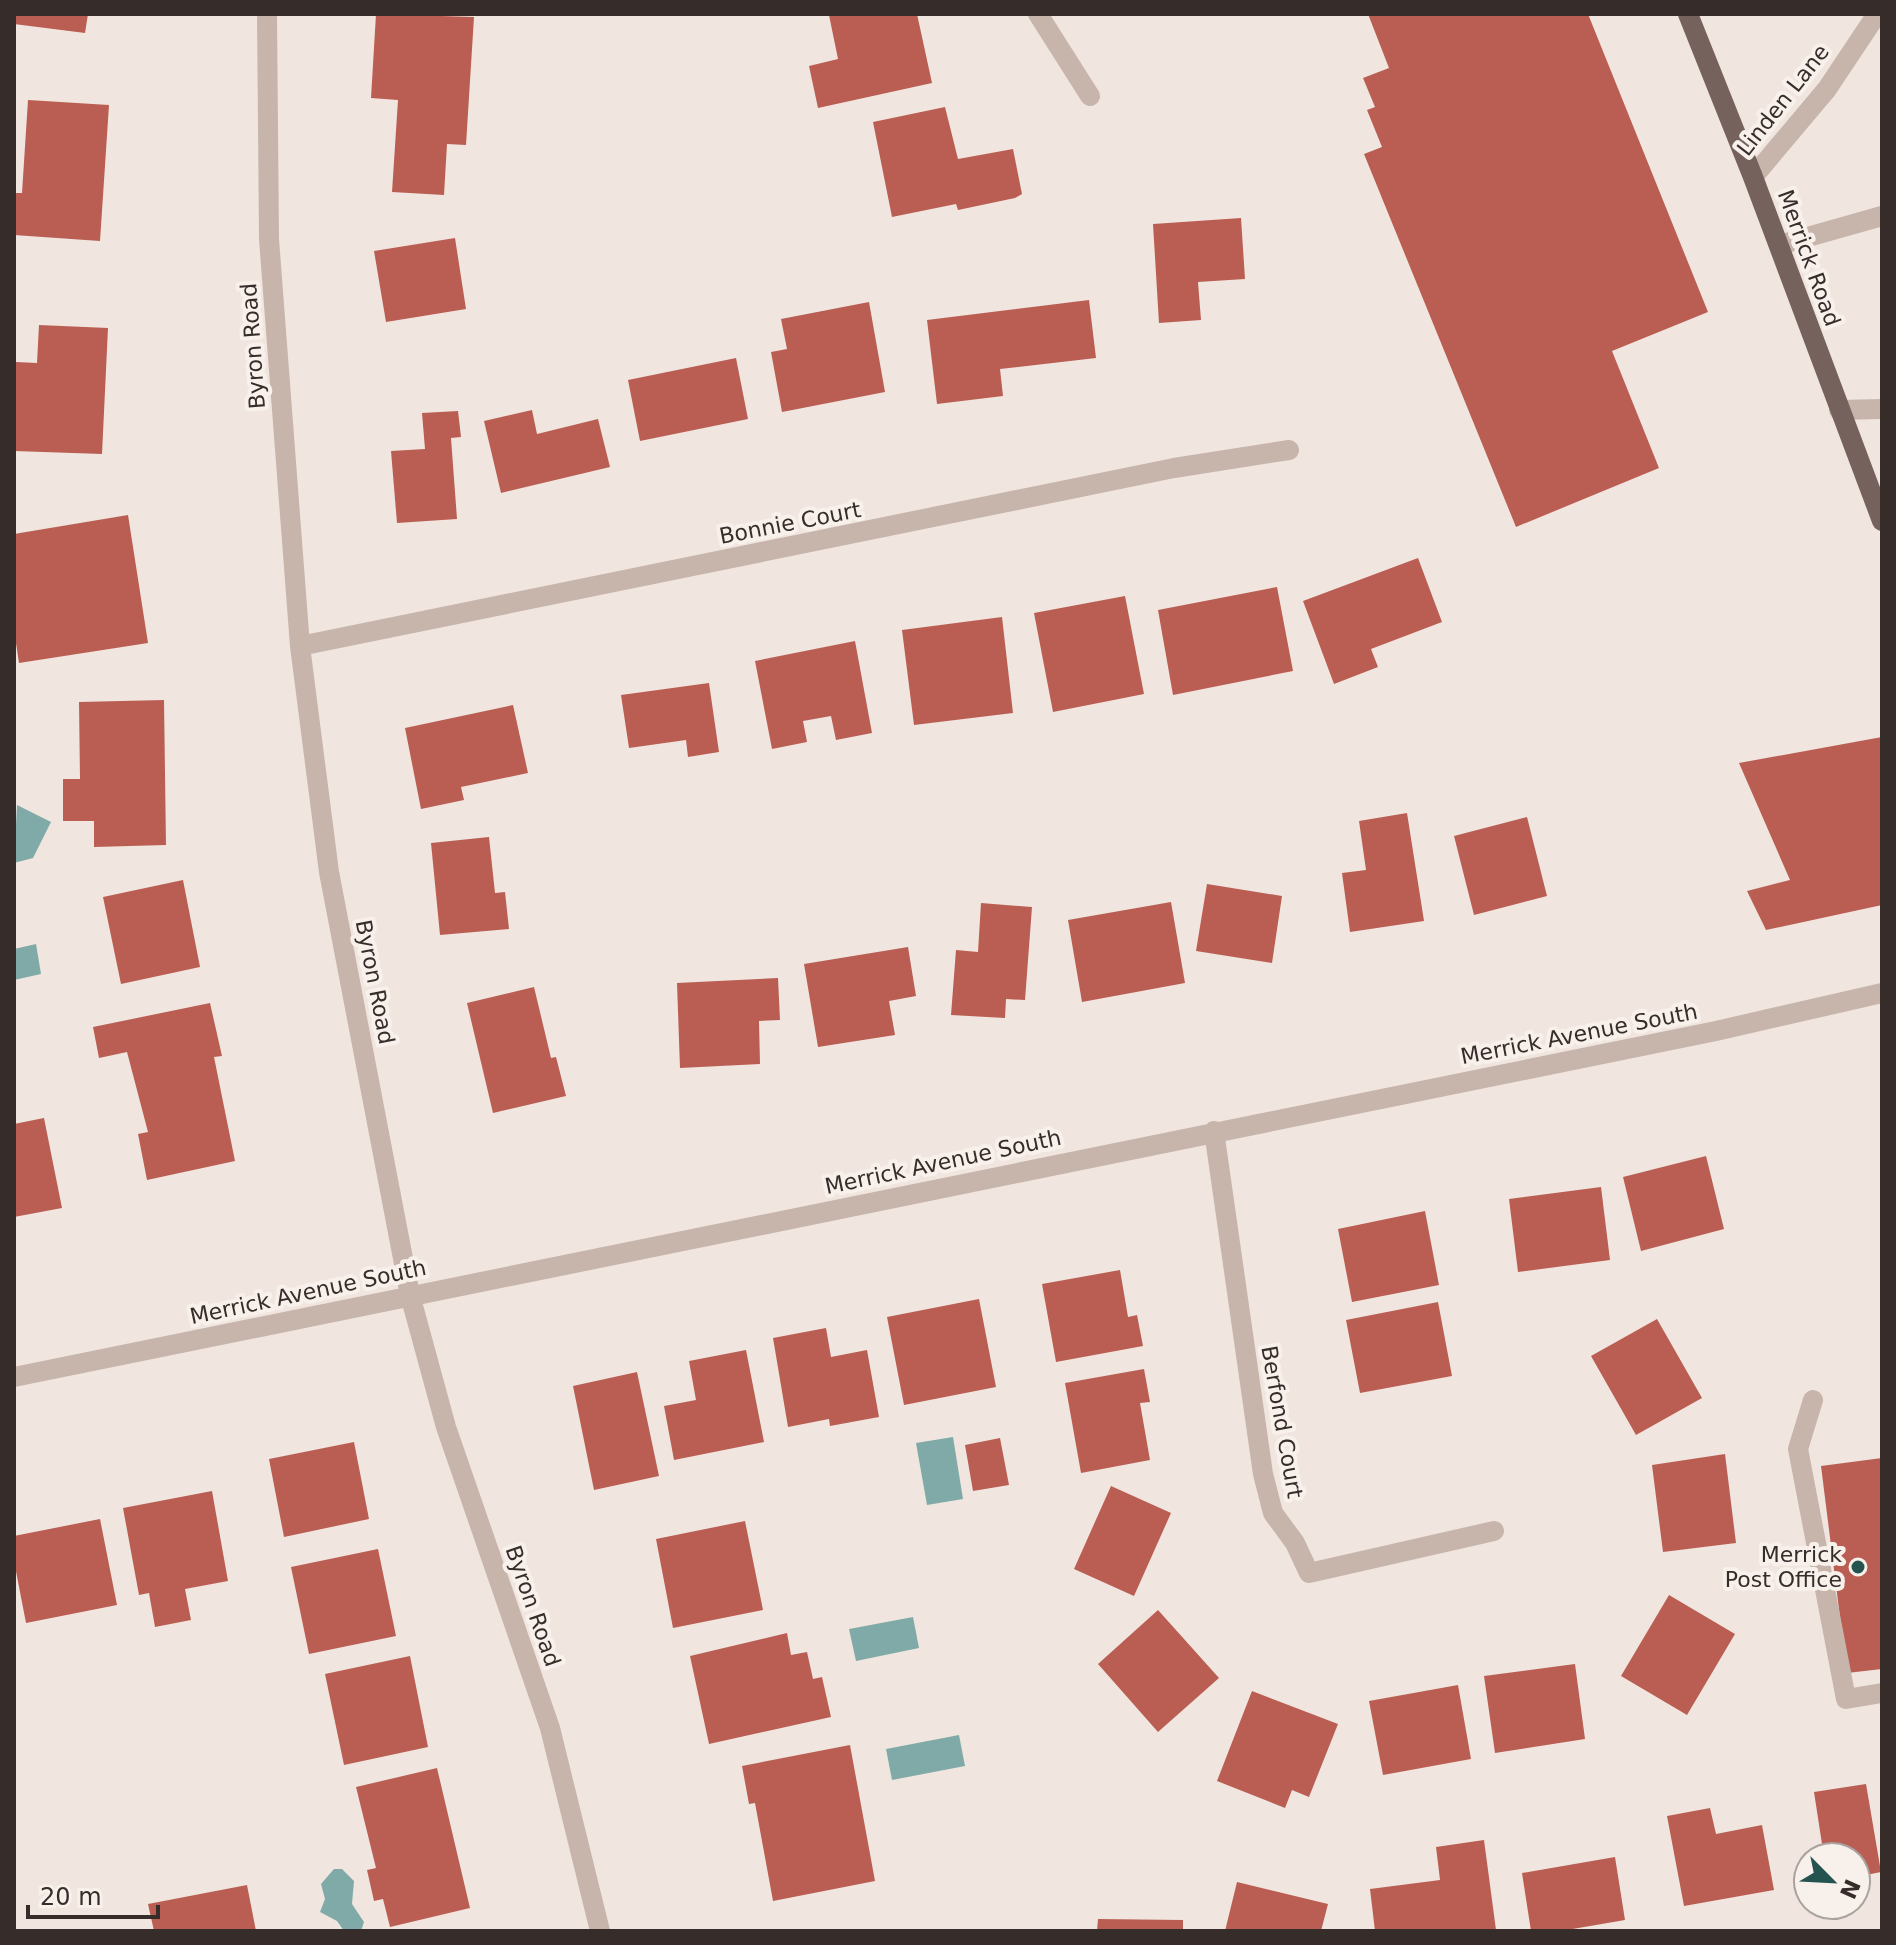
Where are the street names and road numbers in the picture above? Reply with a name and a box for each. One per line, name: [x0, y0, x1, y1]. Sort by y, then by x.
street label: Linden Lane: [1732, 40, 1834, 160]
street label: Merrick Road: [1773, 186, 1845, 330]
street label: Byron Road: [236, 282, 270, 410]
street label: Bonnie Court: [717, 497, 863, 549]
street label: Byron Road: [351, 918, 399, 1046]
street label: Merrick Avenue South: [1458, 999, 1700, 1069]
street label: Merrick Avenue South: [823, 1125, 1063, 1199]
street label: Merrick Avenue South: [188, 1255, 428, 1329]
street label: Berfond Court: [1256, 1344, 1308, 1500]
street label: Byron Road: [501, 1542, 565, 1670]

